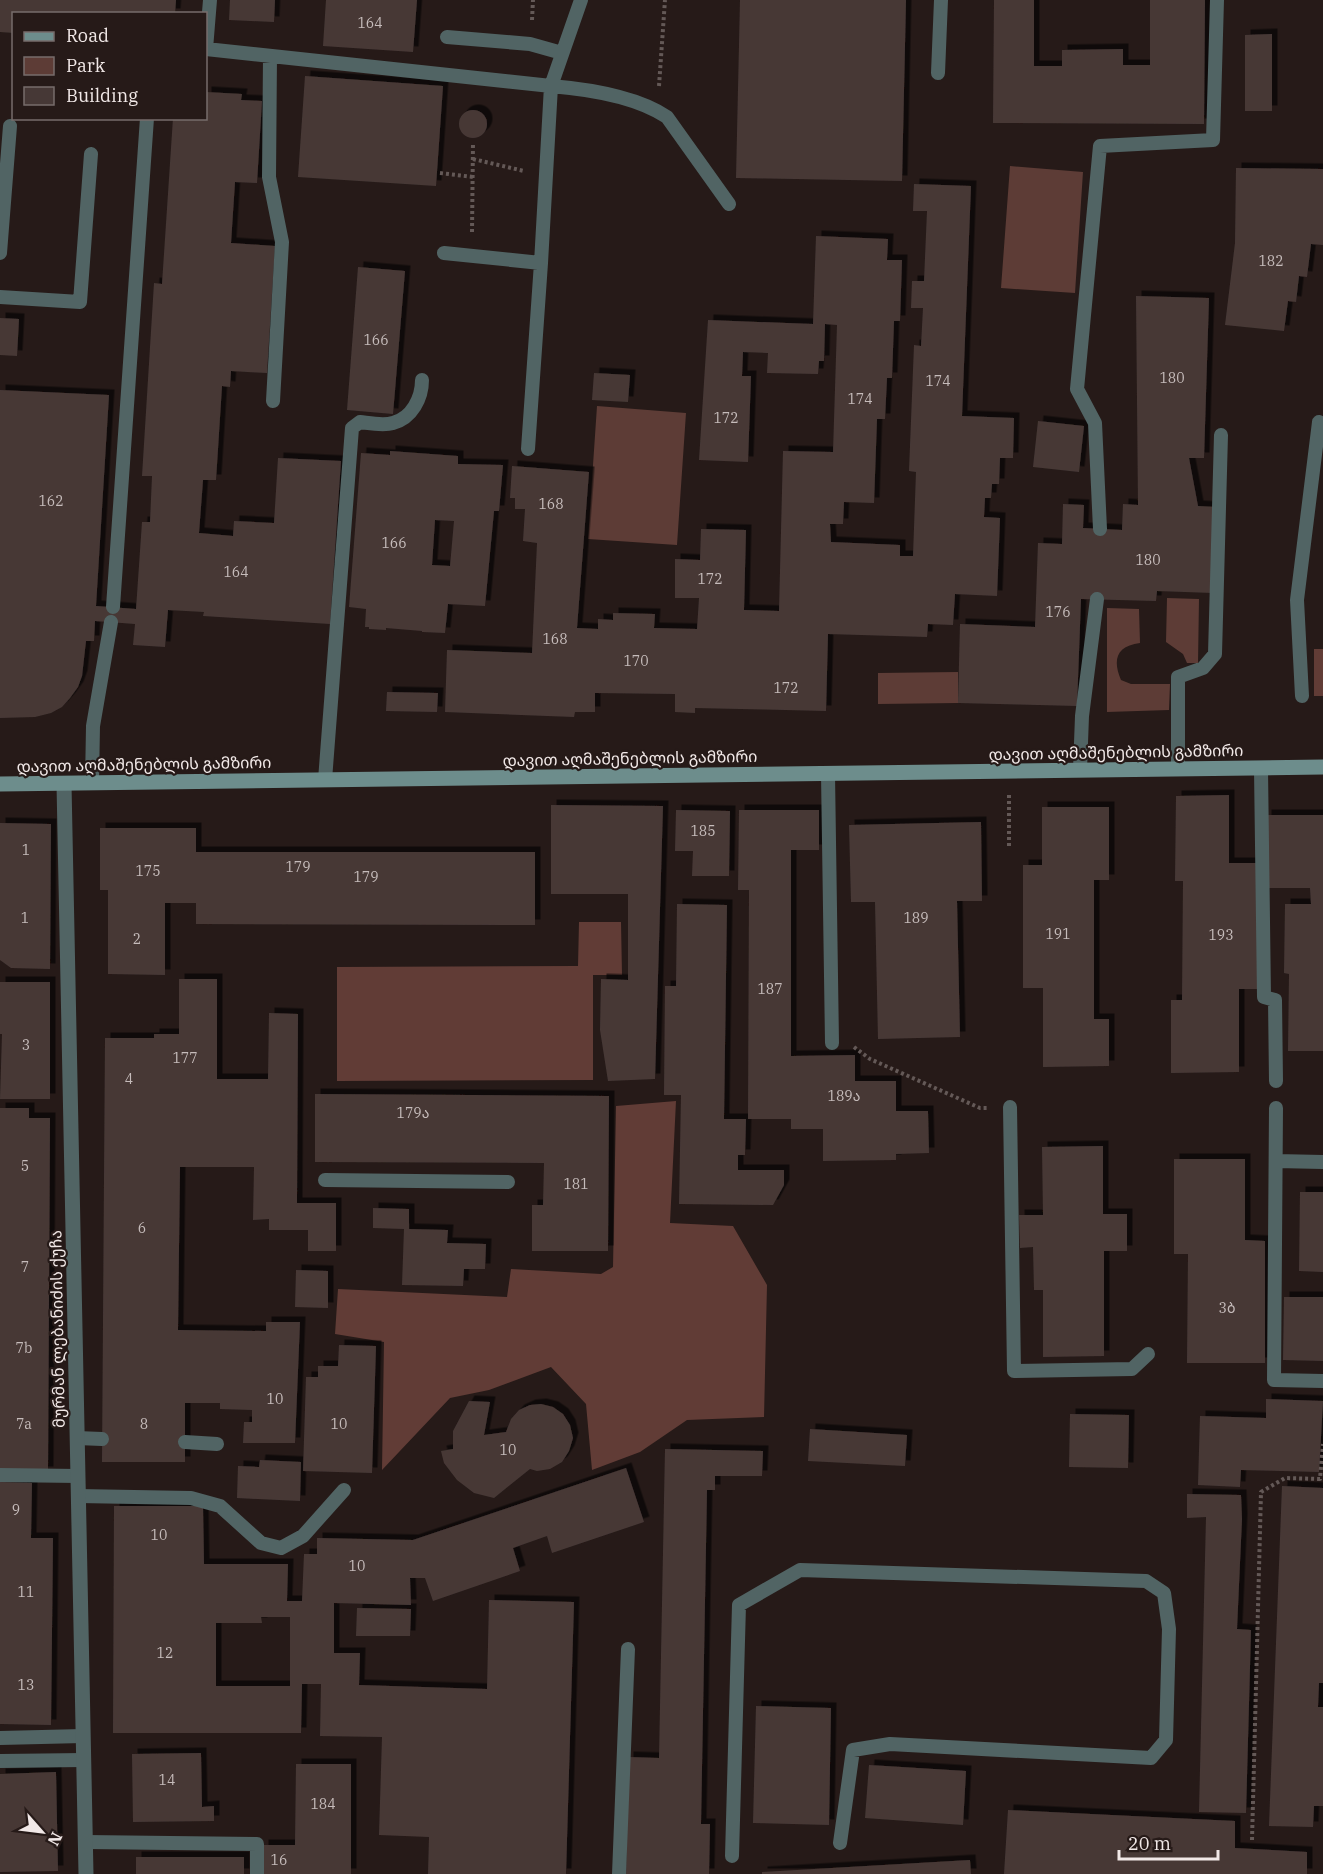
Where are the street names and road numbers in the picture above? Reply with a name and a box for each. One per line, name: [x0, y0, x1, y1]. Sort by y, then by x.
street label: დავით აღმაშენებლის გამზირი: [988, 740, 1244, 765]
street label: დავით აღმაშენებლის გამზირი: [502, 746, 758, 771]
street label: დავით აღმაშენებლის გამზირი: [16, 752, 272, 777]
street label: მურმან ლებანიძის ქუჩა: [45, 1230, 70, 1428]

